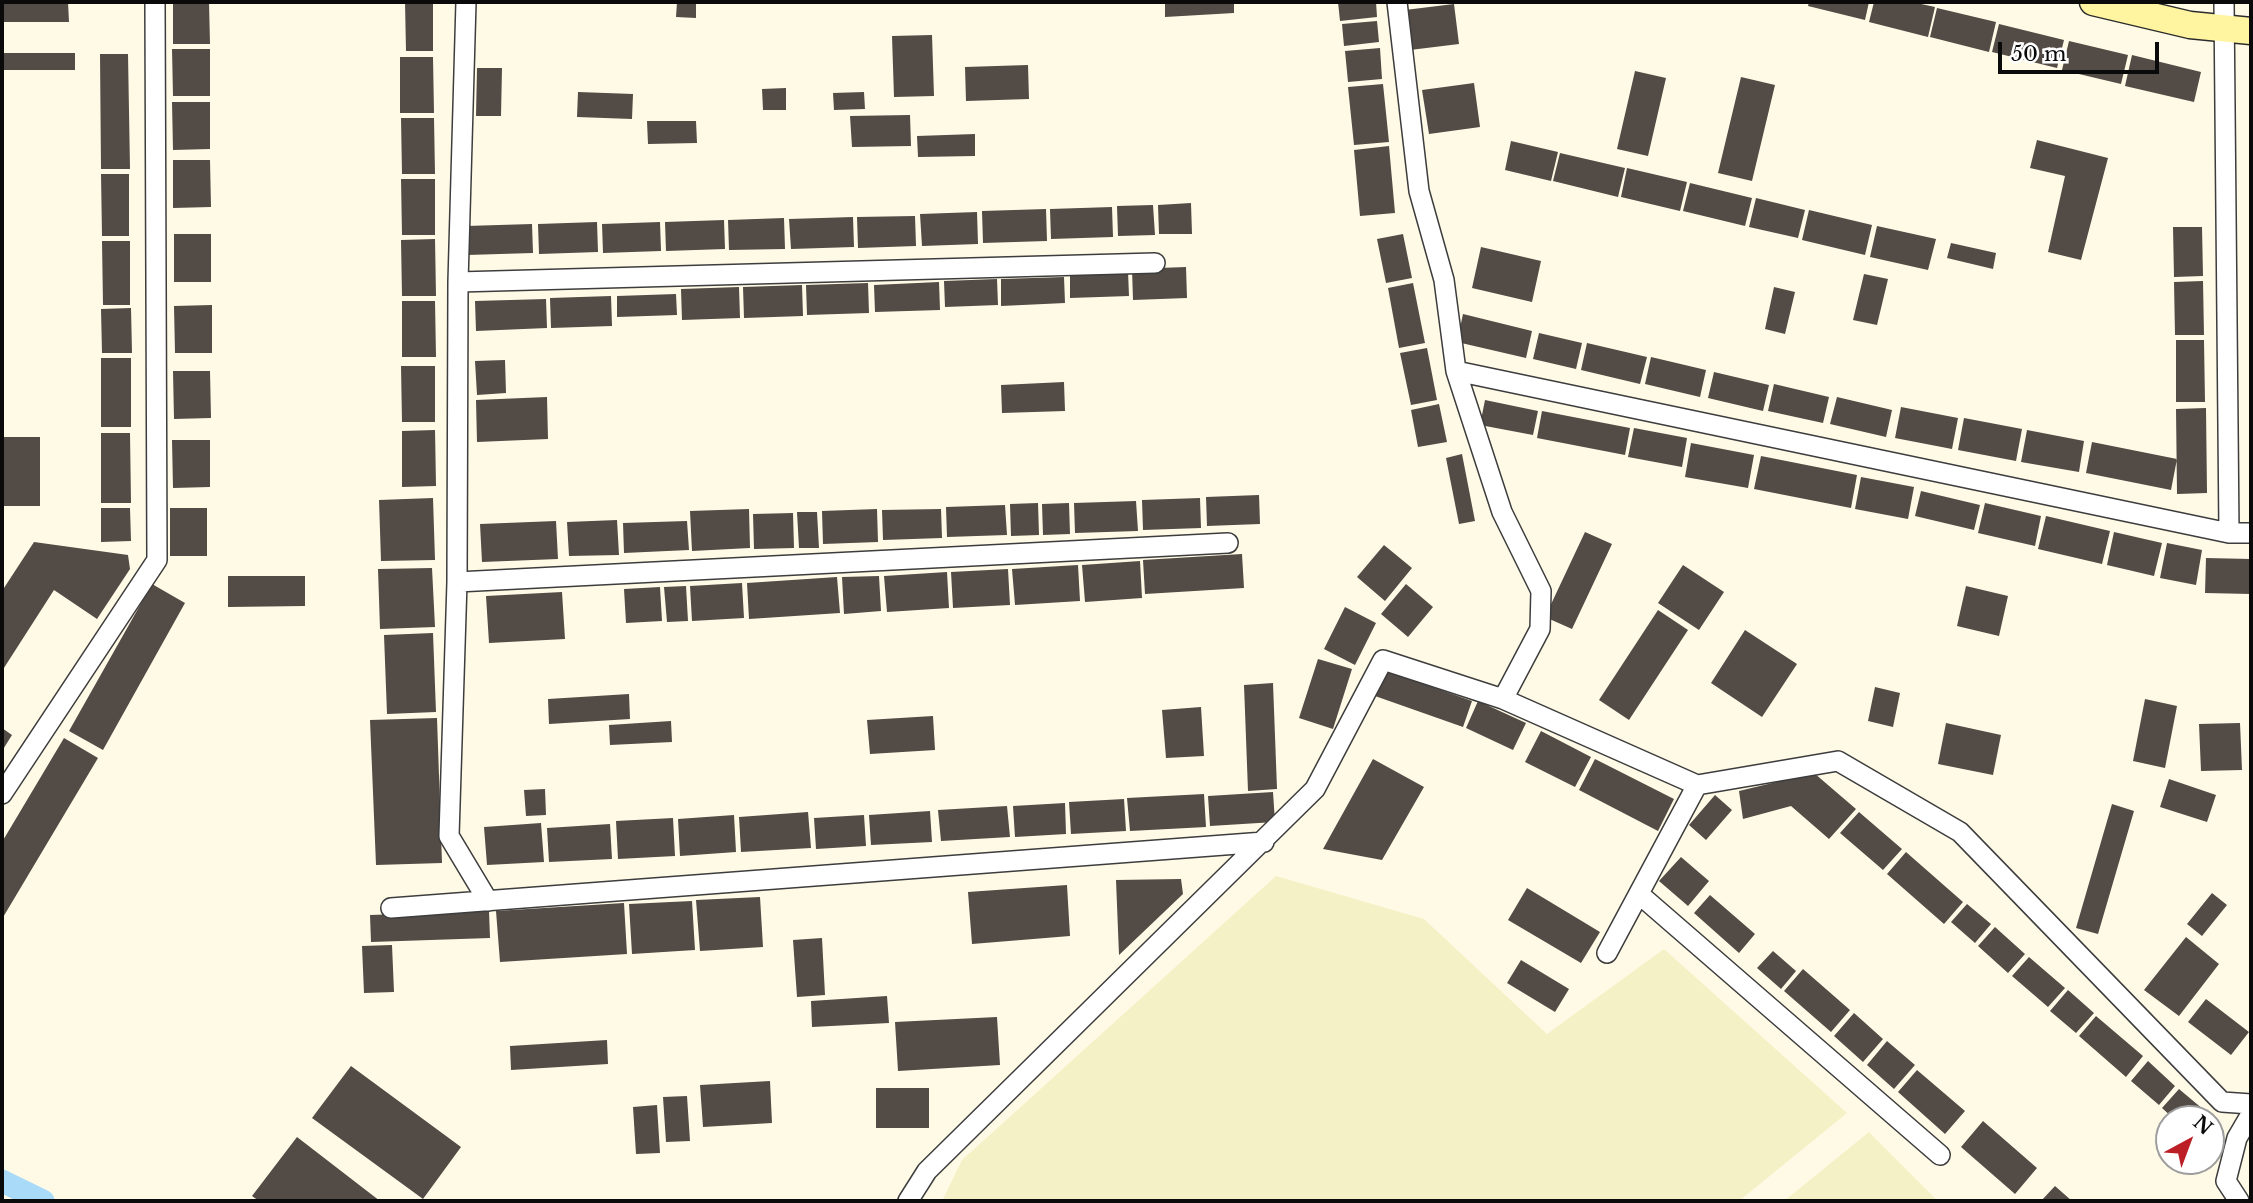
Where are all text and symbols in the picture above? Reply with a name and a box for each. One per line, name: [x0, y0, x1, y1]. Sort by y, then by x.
scale bar: [2001, 28, 2162, 72]
text: 50 m: [2011, 41, 2066, 67]
north arrow: [2155, 1105, 2225, 1175]
text: N: [2189, 1111, 2217, 1140]

